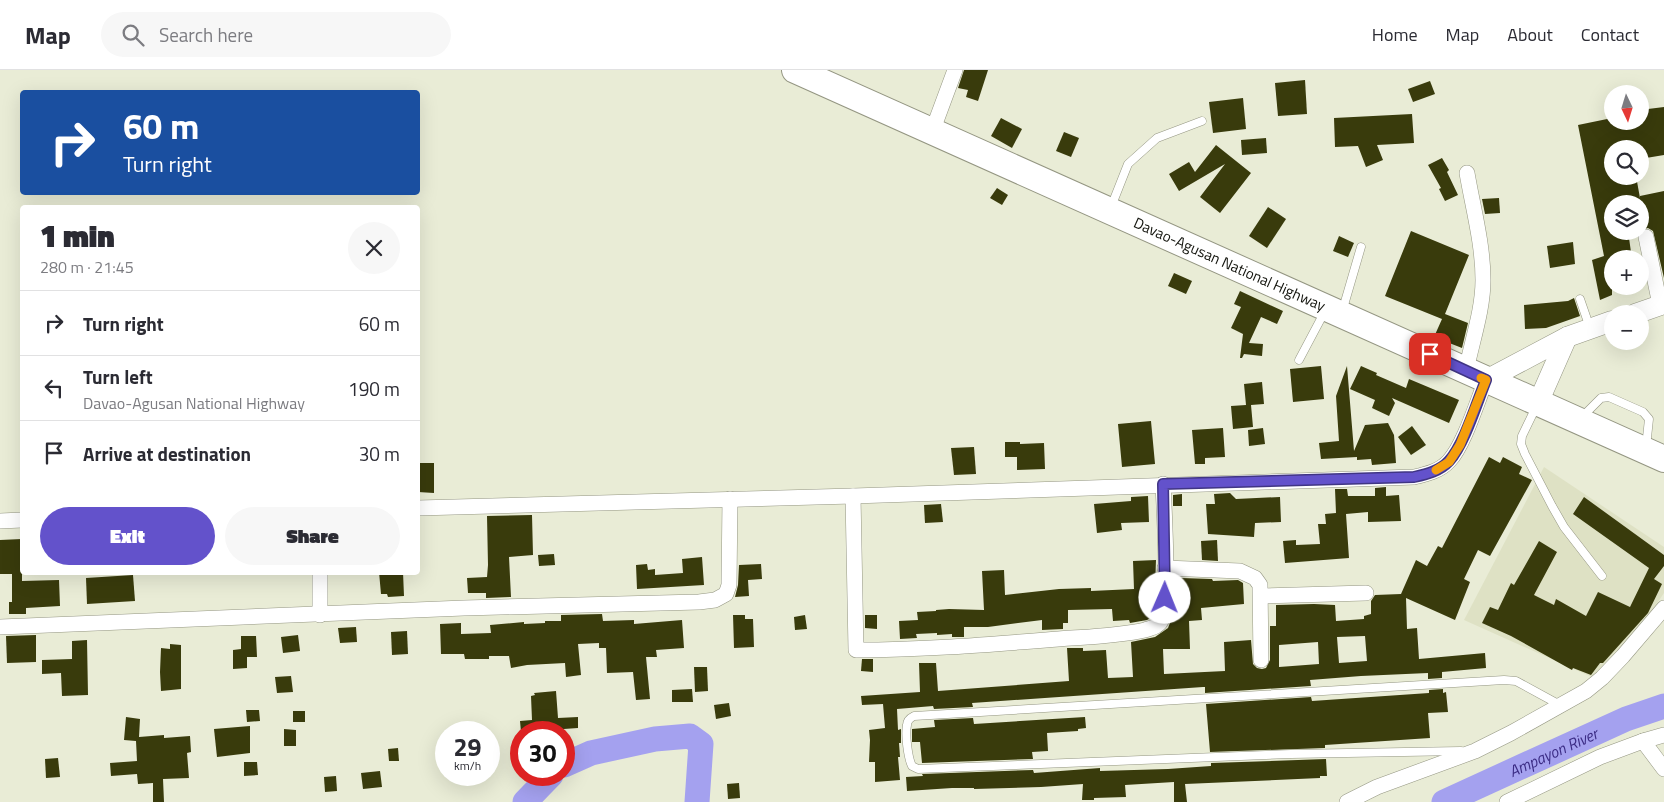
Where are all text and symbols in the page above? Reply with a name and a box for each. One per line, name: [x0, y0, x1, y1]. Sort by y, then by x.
search box: [101, 12, 451, 57]
text: Map: [25, 17, 71, 53]
text: Search here: [159, 20, 253, 49]
icon: search: [119, 21, 147, 49]
text: Home: [1372, 21, 1418, 48]
text: Map: [1446, 21, 1479, 48]
text: About: [1507, 21, 1553, 48]
text: Contact: [1581, 21, 1639, 48]
north arrow: [1604, 85, 1649, 130]
map controls: [1604, 85, 1649, 350]
text: 60 m: [123, 99, 199, 153]
icon: right: [40, 110, 105, 175]
button: search: [1604, 140, 1649, 185]
text: Turn right: [123, 147, 212, 181]
button: layers: [1604, 195, 1649, 240]
street label: Davao-Agusan National Highway: [1130, 211, 1329, 317]
text: 1 min: [40, 213, 115, 259]
button: close: [348, 222, 400, 274]
button: +: [1604, 250, 1649, 295]
text: 280 m · 21:45: [40, 255, 134, 279]
button: −: [1604, 305, 1649, 350]
icon: right: [40, 309, 68, 337]
text: Turn right: [83, 309, 164, 338]
text: 60 m: [359, 309, 400, 338]
pin: [1409, 333, 1451, 375]
icon: arrive: [1416, 340, 1444, 368]
text: Turn left: [83, 362, 153, 391]
icon: left: [40, 374, 68, 402]
text: 190 m: [348, 374, 400, 403]
text: Davao-Agusan National Highway: [83, 391, 305, 415]
icon: arrive: [40, 439, 68, 467]
text: Arrive at destination: [83, 439, 251, 468]
text: 30 m: [359, 439, 400, 468]
button: Exit: [40, 507, 215, 565]
button: Share: [225, 507, 400, 565]
position arrow: [1138, 571, 1190, 623]
speed limit sign: 30: [510, 721, 575, 786]
water label: Ampayon River: [1505, 721, 1603, 783]
text: 29: [453, 728, 482, 766]
text: km/h: [454, 756, 481, 775]

